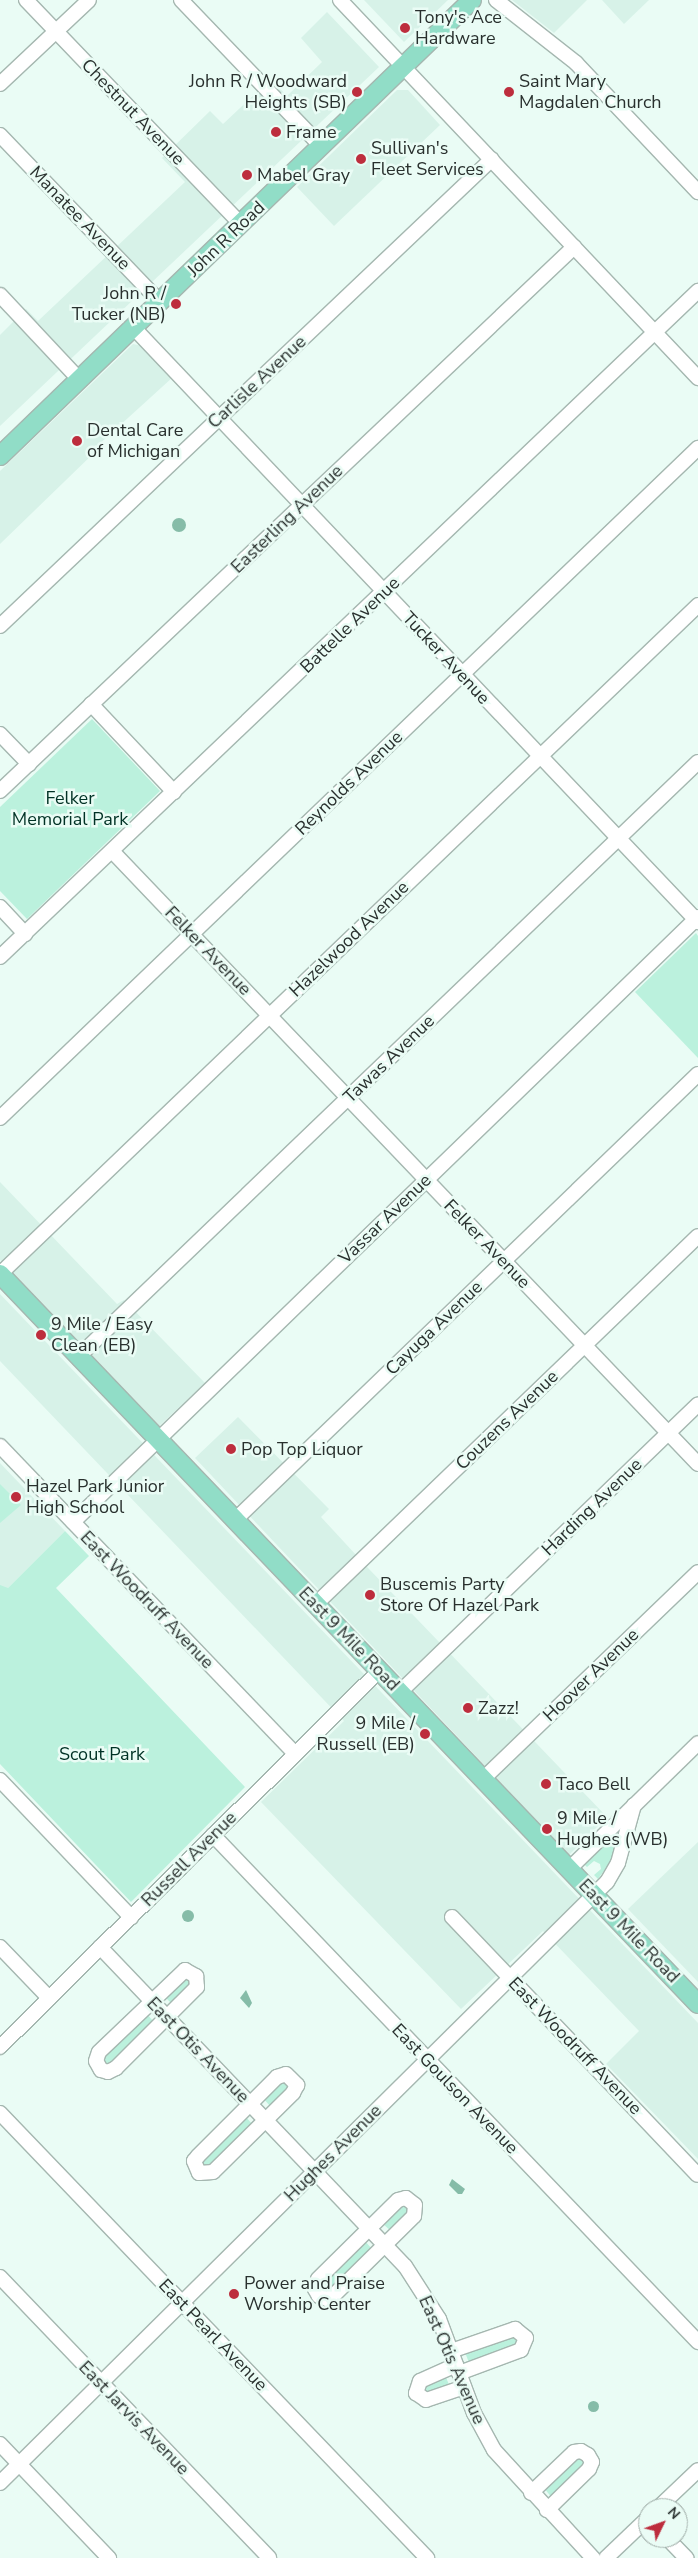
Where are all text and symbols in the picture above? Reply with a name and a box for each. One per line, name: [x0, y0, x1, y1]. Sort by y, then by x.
place label: Tony's Ace Hardware: [415, 7, 502, 50]
marker: Tony's Ace Hardware: [399, 22, 411, 34]
street label: Chestnut Avenue: [77, 54, 189, 170]
place label: John R / Woodward Heights (SB): [189, 71, 347, 114]
place label: Saint Mary Magdalen Church: [519, 71, 661, 114]
marker: John R / Woodward Heights (SB): [351, 86, 363, 98]
marker: Saint Mary Magdalen Church: [503, 86, 515, 98]
place label: Frame: [286, 121, 337, 143]
marker: Frame: [270, 126, 282, 138]
place label: Sullivan's Fleet Services: [371, 138, 484, 180]
marker: Sullivan's Fleet Services: [355, 153, 367, 165]
street label: Manatee Avenue: [25, 162, 135, 274]
place label: Mabel Gray: [257, 164, 350, 186]
marker: Mabel Gray: [241, 169, 253, 181]
street label: John R Road: [183, 197, 269, 281]
place label: John R / Tucker (NB): [72, 283, 166, 326]
marker: John R / Tucker (NB): [170, 298, 182, 310]
street label: Carlisle Avenue: [203, 331, 311, 433]
place label: Dental Care of Michigan: [87, 420, 183, 462]
marker: Dental Care of Michigan: [71, 435, 83, 447]
street label: Easterling Avenue: [227, 460, 347, 578]
street label: Battelle Avenue: [296, 572, 404, 678]
street label: Tucker Avenue: [398, 607, 494, 709]
street label: Reynolds Avenue: [291, 726, 407, 840]
park label: Felker Memorial Park: [12, 788, 128, 831]
street label: Hazelwood Avenue: [285, 877, 413, 1001]
street label: Felker Avenue: [160, 902, 256, 1000]
street label: Tawas Avenue: [339, 1010, 439, 1108]
street label: Vassar Avenue: [334, 1170, 436, 1268]
street label: Felker Avenue: [439, 1195, 535, 1293]
street label: Cayuga Avenue: [381, 1276, 487, 1380]
place label: 9 Mile / Easy Clean (EB): [51, 1314, 153, 1356]
marker: 9 Mile / Easy Clean (EB): [35, 1329, 47, 1341]
street label: Couzens Avenue: [451, 1366, 563, 1474]
place label: Pop Top Liquor: [241, 1438, 363, 1460]
marker: Pop Top Liquor: [225, 1443, 237, 1455]
street label: Harding Avenue: [537, 1454, 647, 1560]
place label: Hazel Park Junior High School: [26, 1476, 164, 1518]
marker: Hazel Park Junior High School: [10, 1491, 22, 1503]
street label: East Woodruff Avenue: [76, 1527, 218, 1673]
place label: Buscemis Party Store Of Hazel Park: [380, 1574, 539, 1616]
street label: East 9 Mile Road: [294, 1583, 404, 1695]
marker: Buscemis Party Store Of Hazel Park: [364, 1589, 376, 1601]
street label: Hoover Avenue: [539, 1624, 643, 1726]
place label: Zazz!: [478, 1697, 519, 1719]
marker: Zazz!: [462, 1702, 474, 1714]
place label: 9 Mile / Russell (EB): [317, 1713, 415, 1756]
marker: 9 Mile / Russell (EB): [419, 1728, 431, 1740]
park label: Scout Park: [59, 1743, 145, 1765]
place label: Taco Bell: [556, 1773, 630, 1795]
marker: Taco Bell: [540, 1778, 552, 1790]
street label: Russell Avenue: [137, 1807, 241, 1911]
place label: 9 Mile / Hughes (WB): [557, 1808, 668, 1850]
marker: 9 Mile / Hughes (WB): [541, 1823, 553, 1835]
street label: East 9 Mile Road: [574, 1875, 684, 1987]
street label: East Woodruff Avenue: [504, 1973, 646, 2119]
street label: East Otis Avenue: [142, 1993, 254, 2107]
street label: East Goulson Avenue: [387, 2019, 523, 2159]
street label: Hughes Avenue: [280, 2100, 386, 2206]
place label: Power and Praise Worship Center: [244, 2273, 385, 2316]
street label: East Pearl Avenue: [154, 2275, 272, 2395]
marker: Power and Praise Worship Center: [228, 2288, 240, 2300]
street label: East Otis Avenue: [414, 2292, 490, 2428]
street label: East Jarvis Avenue: [74, 2357, 194, 2479]
north arrow: [638, 2498, 688, 2548]
text: N: [663, 2503, 684, 2524]

